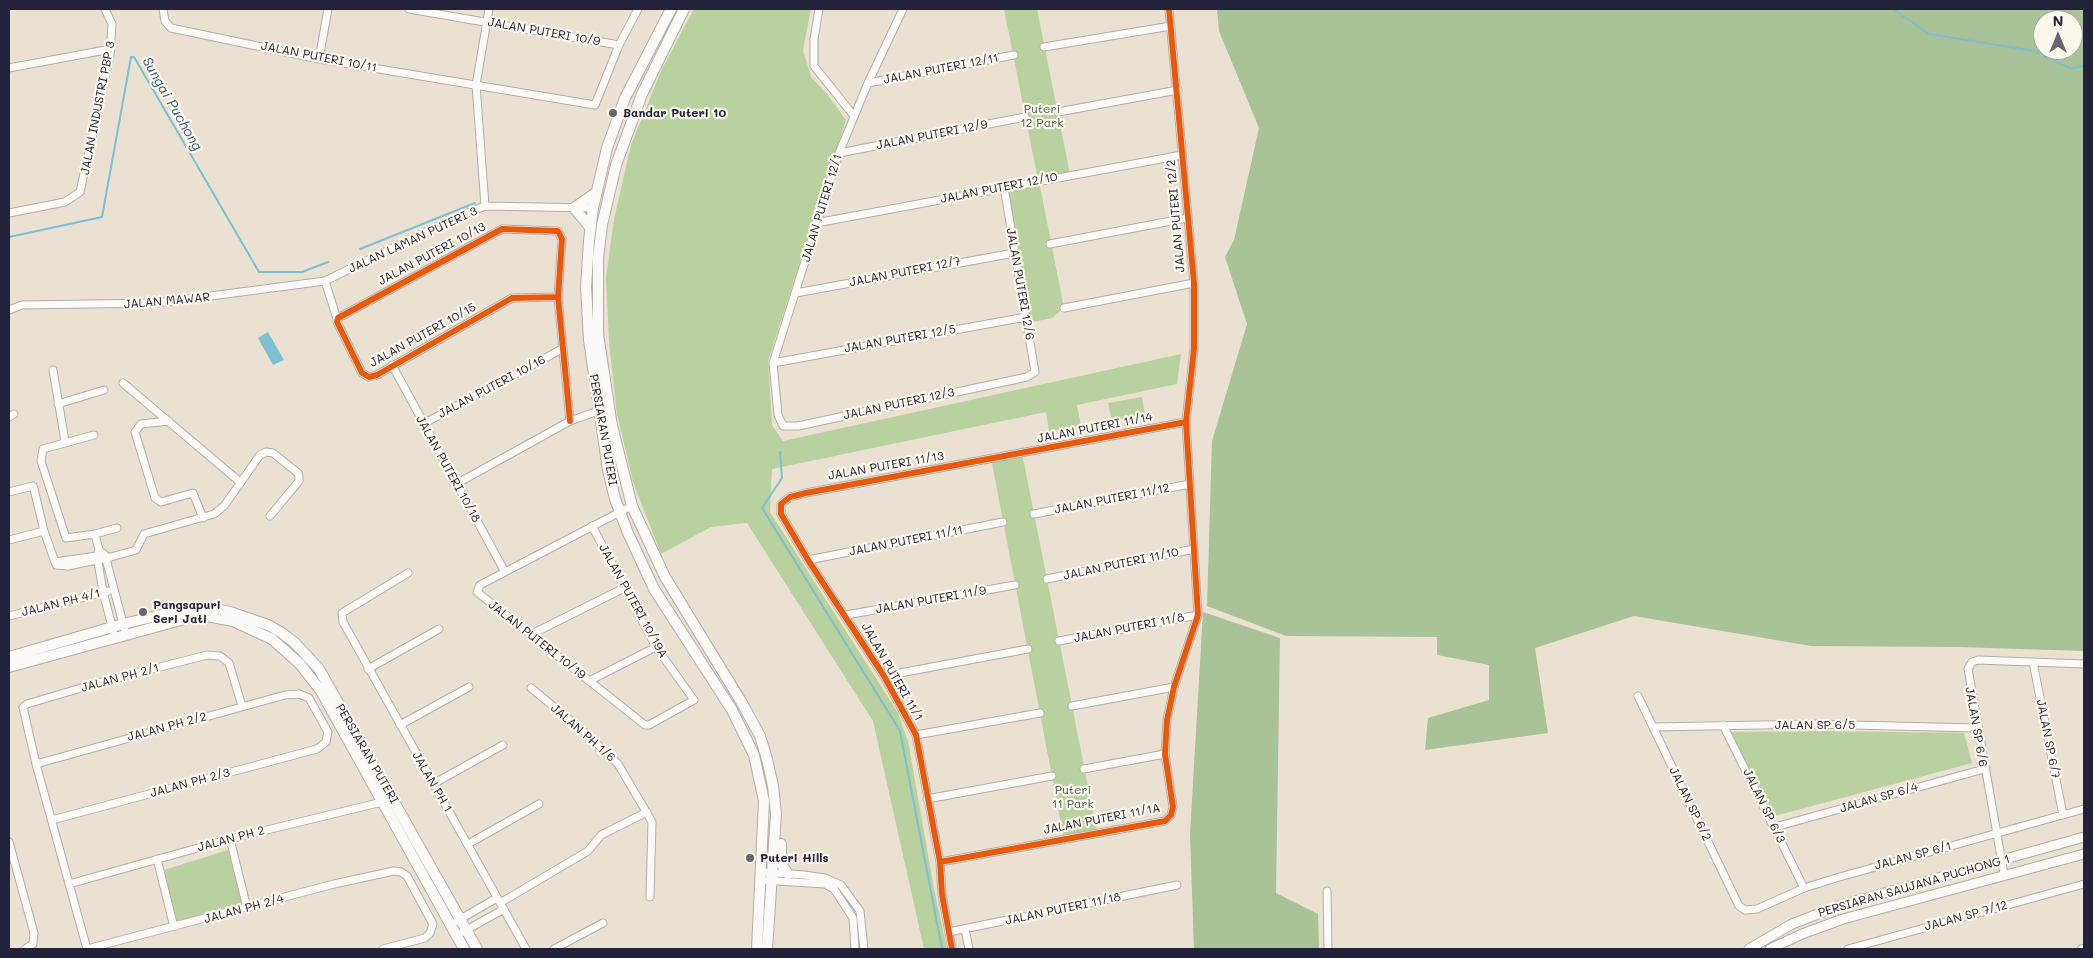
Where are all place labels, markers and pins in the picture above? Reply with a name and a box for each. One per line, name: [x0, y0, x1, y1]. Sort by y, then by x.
place label: Bandar Puteri 10: [623, 106, 726, 120]
marker: Bandar Puteri 10: [607, 107, 619, 119]
place label: Pangsapuri Seri Jati: [153, 598, 221, 626]
marker: Pangsapuri Seri Jati: [137, 606, 149, 618]
place label: Puteri Hills: [760, 851, 828, 865]
marker: Puteri Hills: [744, 852, 756, 864]

